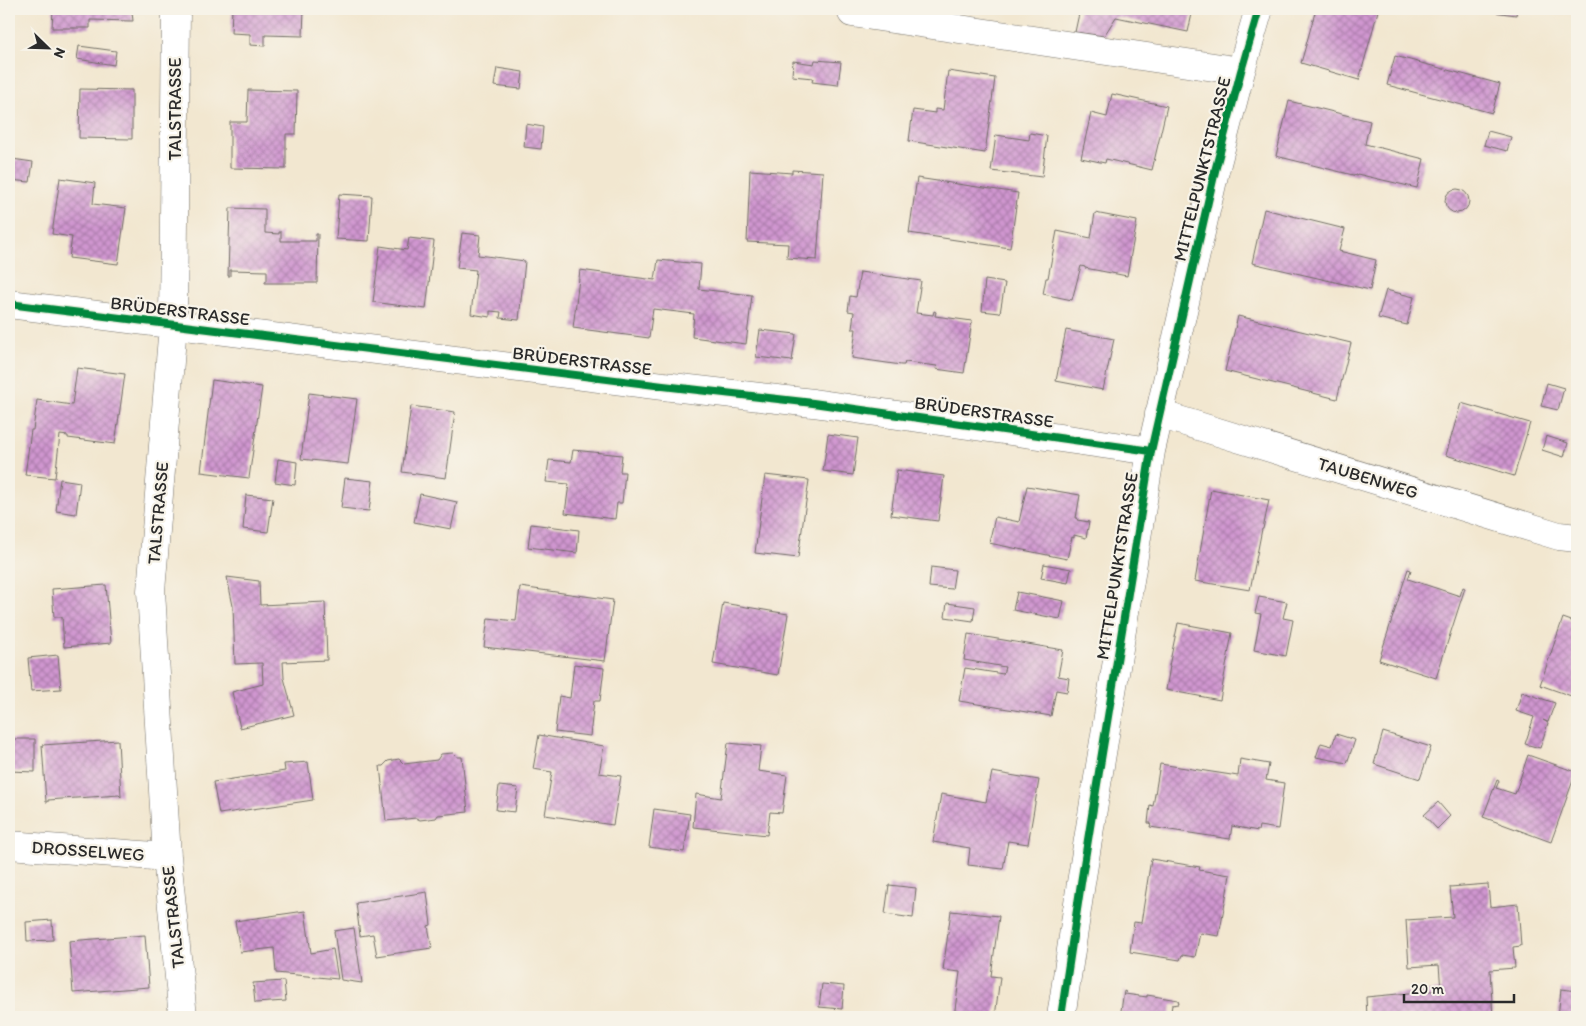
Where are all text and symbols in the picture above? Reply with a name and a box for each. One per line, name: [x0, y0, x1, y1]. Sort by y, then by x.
north arrow: [22, 22, 72, 72]
text: N: [50, 45, 69, 61]
street label: TALSTRASSE: [164, 58, 186, 160]
street label: MITTELPUNKTSTRASSE: [1168, 74, 1236, 264]
street label: BRÜDERSTRASSE: [109, 292, 251, 330]
street label: BRÜDERSTRASSE: [511, 342, 653, 380]
street label: BRÜDERSTRASSE: [913, 391, 1055, 433]
street label: TAUBENWEG: [1315, 452, 1421, 504]
street label: TALSTRASSE: [143, 461, 173, 565]
street label: MITTELPUNKTSTRASSE: [1091, 471, 1143, 661]
street label: DROSSELWEG: [31, 836, 145, 866]
street label: TALSTRASSE: [157, 865, 189, 969]
scale bar: [1404, 971, 1514, 1003]
text: 20 m: [1411, 980, 1445, 998]

